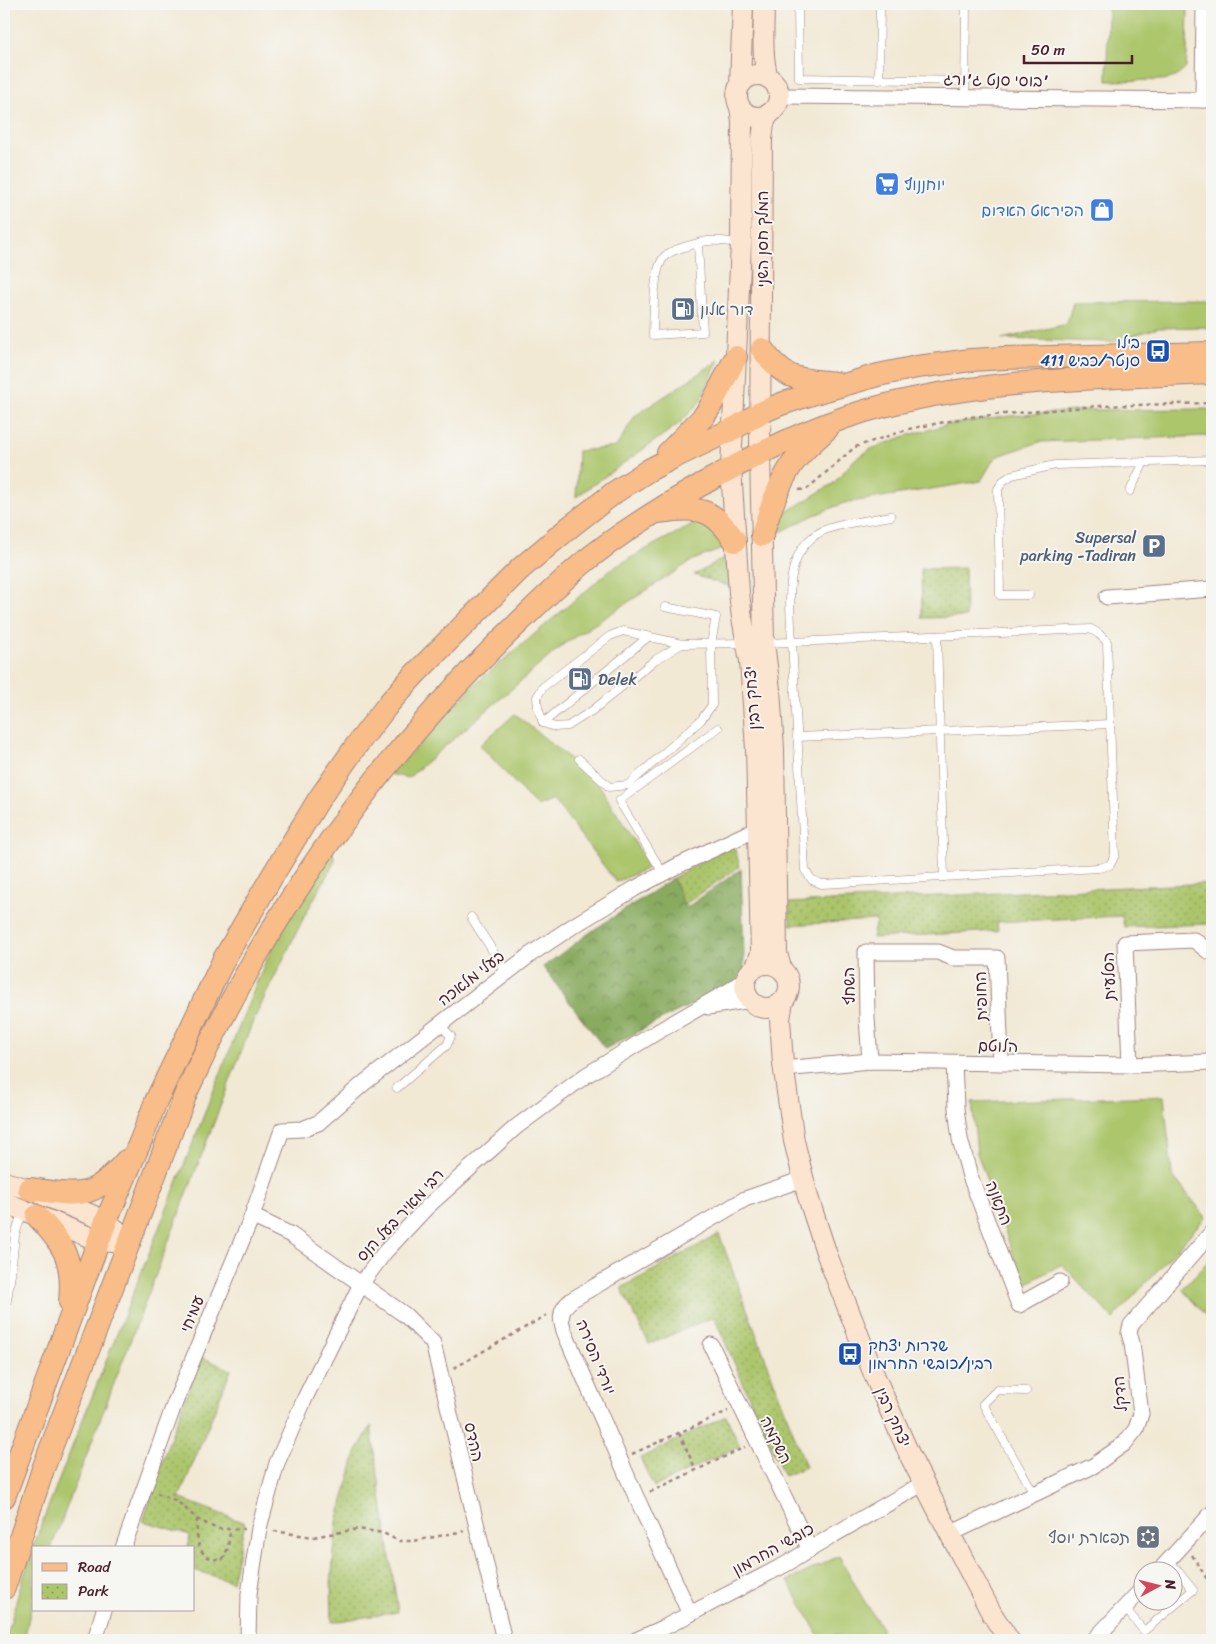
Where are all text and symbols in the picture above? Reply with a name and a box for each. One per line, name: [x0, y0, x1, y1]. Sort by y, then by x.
scale bar: [1024, 32, 1131, 64]
text: 50 m: [1031, 37, 1066, 63]
street label: בוסי סנט ג'ורג': [943, 65, 1049, 95]
place label: יוחננוף: [904, 170, 945, 199]
supermarket icon: יוחננוף: [874, 171, 900, 197]
street label: המלך חסן השני: [748, 190, 777, 288]
place label: הפיראט האדום: [981, 196, 1084, 225]
shop icon: הפיראט האדום: [1089, 197, 1115, 223]
place label: דור אלון: [700, 295, 754, 324]
fuel station icon: דור אלון: [670, 296, 696, 322]
place label: בילו סנטר/כביש 411: [1040, 328, 1140, 375]
bus stop icon: בילו סנטר/כביש 411: [1145, 338, 1171, 364]
place label: Supersal parking -Tadiran: [1019, 523, 1136, 570]
parking icon: Supersal parking -Tadiran: [1141, 533, 1167, 559]
place label: Delek: [598, 665, 638, 694]
street label: יצחק רבין: [735, 665, 769, 731]
fuel station icon: Delek: [567, 666, 593, 692]
street label: בעלי מלאכה: [431, 942, 511, 1014]
street label: הסלעית: [1094, 951, 1124, 1002]
street label: השחף: [834, 967, 864, 1005]
street label: החופית: [966, 971, 996, 1022]
street label: הלוטם: [978, 1031, 1018, 1061]
street label: רבי מאיר בעל הנס: [349, 1161, 451, 1269]
street label: התאנה: [977, 1176, 1021, 1230]
street label: עמיחי: [171, 1291, 213, 1337]
street label: יורדי הסירה: [568, 1315, 624, 1399]
place label: שדרות יצחק רבין/כובשי החרמון: [868, 1331, 993, 1378]
bus stop icon: שדרות יצחק רבין/כובשי החרמון: [837, 1341, 863, 1367]
street label: הדקל: [1104, 1375, 1136, 1413]
street label: יצחק רבין: [867, 1382, 919, 1452]
street label: השקמה: [752, 1411, 800, 1469]
street label: ההדס: [455, 1419, 493, 1465]
street label: כובשי החרמון: [727, 1514, 820, 1584]
place label: תפארת יוסף: [1048, 1523, 1130, 1552]
synagogue icon: תפארת יוסף: [1135, 1524, 1161, 1550]
legend: [32, 1546, 195, 1612]
text: Road: [78, 1554, 111, 1580]
north arrow: [1134, 1562, 1184, 1612]
text: N: [1157, 1577, 1183, 1591]
text: Park: [78, 1578, 109, 1604]

